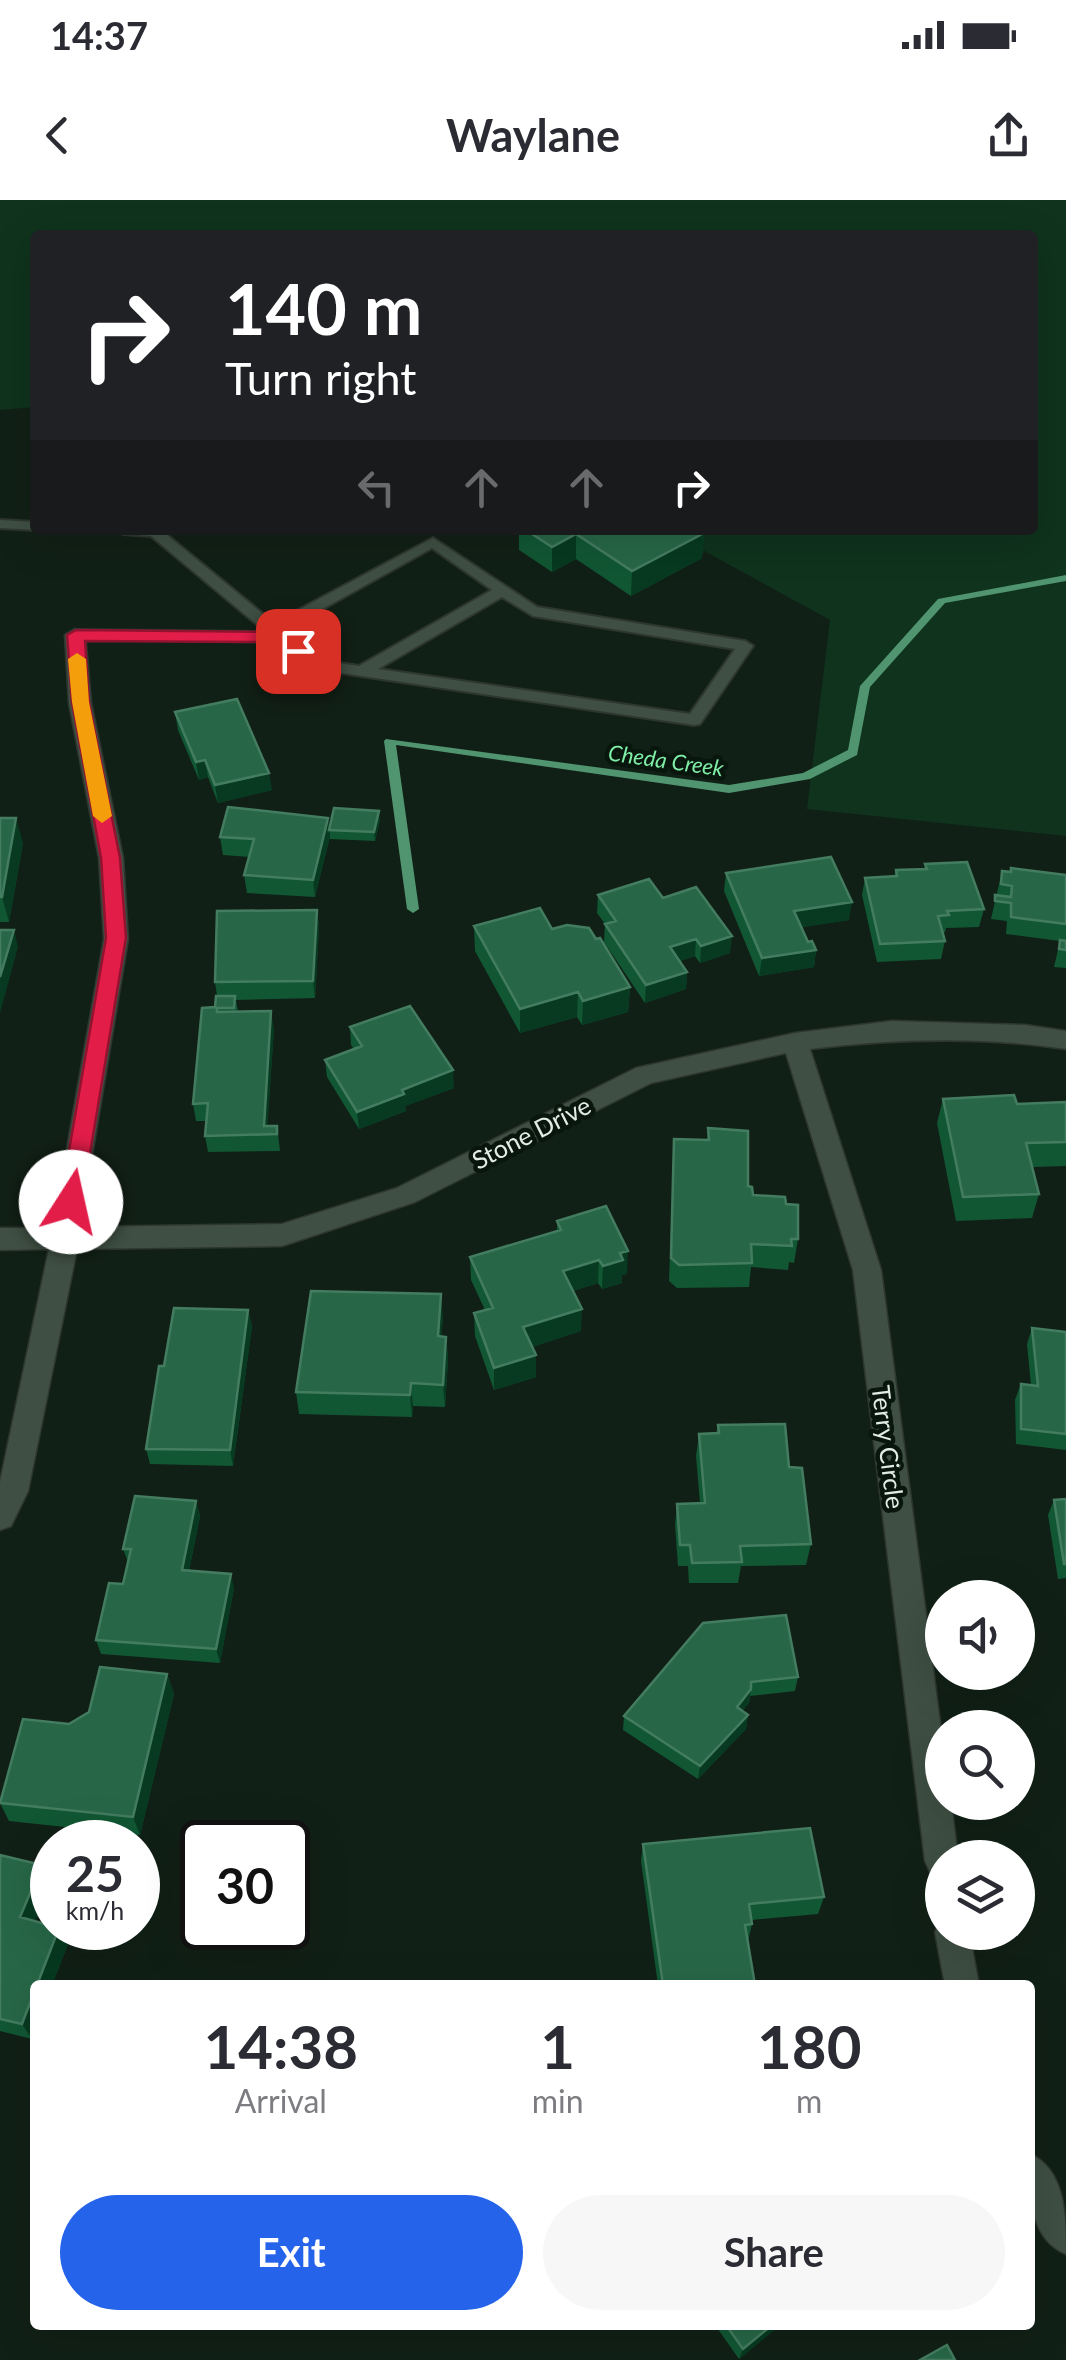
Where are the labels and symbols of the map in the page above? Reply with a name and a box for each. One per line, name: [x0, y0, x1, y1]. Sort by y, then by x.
pin: [256, 609, 341, 694]
water label: Cheda Creek: [607, 739, 726, 782]
street label: Stone Drive: [467, 1089, 595, 1175]
position arrow: [19, 1150, 123, 1254]
street label: Terry Circle: [867, 1384, 911, 1510]
speed limit sign: 30: [180, 1820, 310, 1950]

